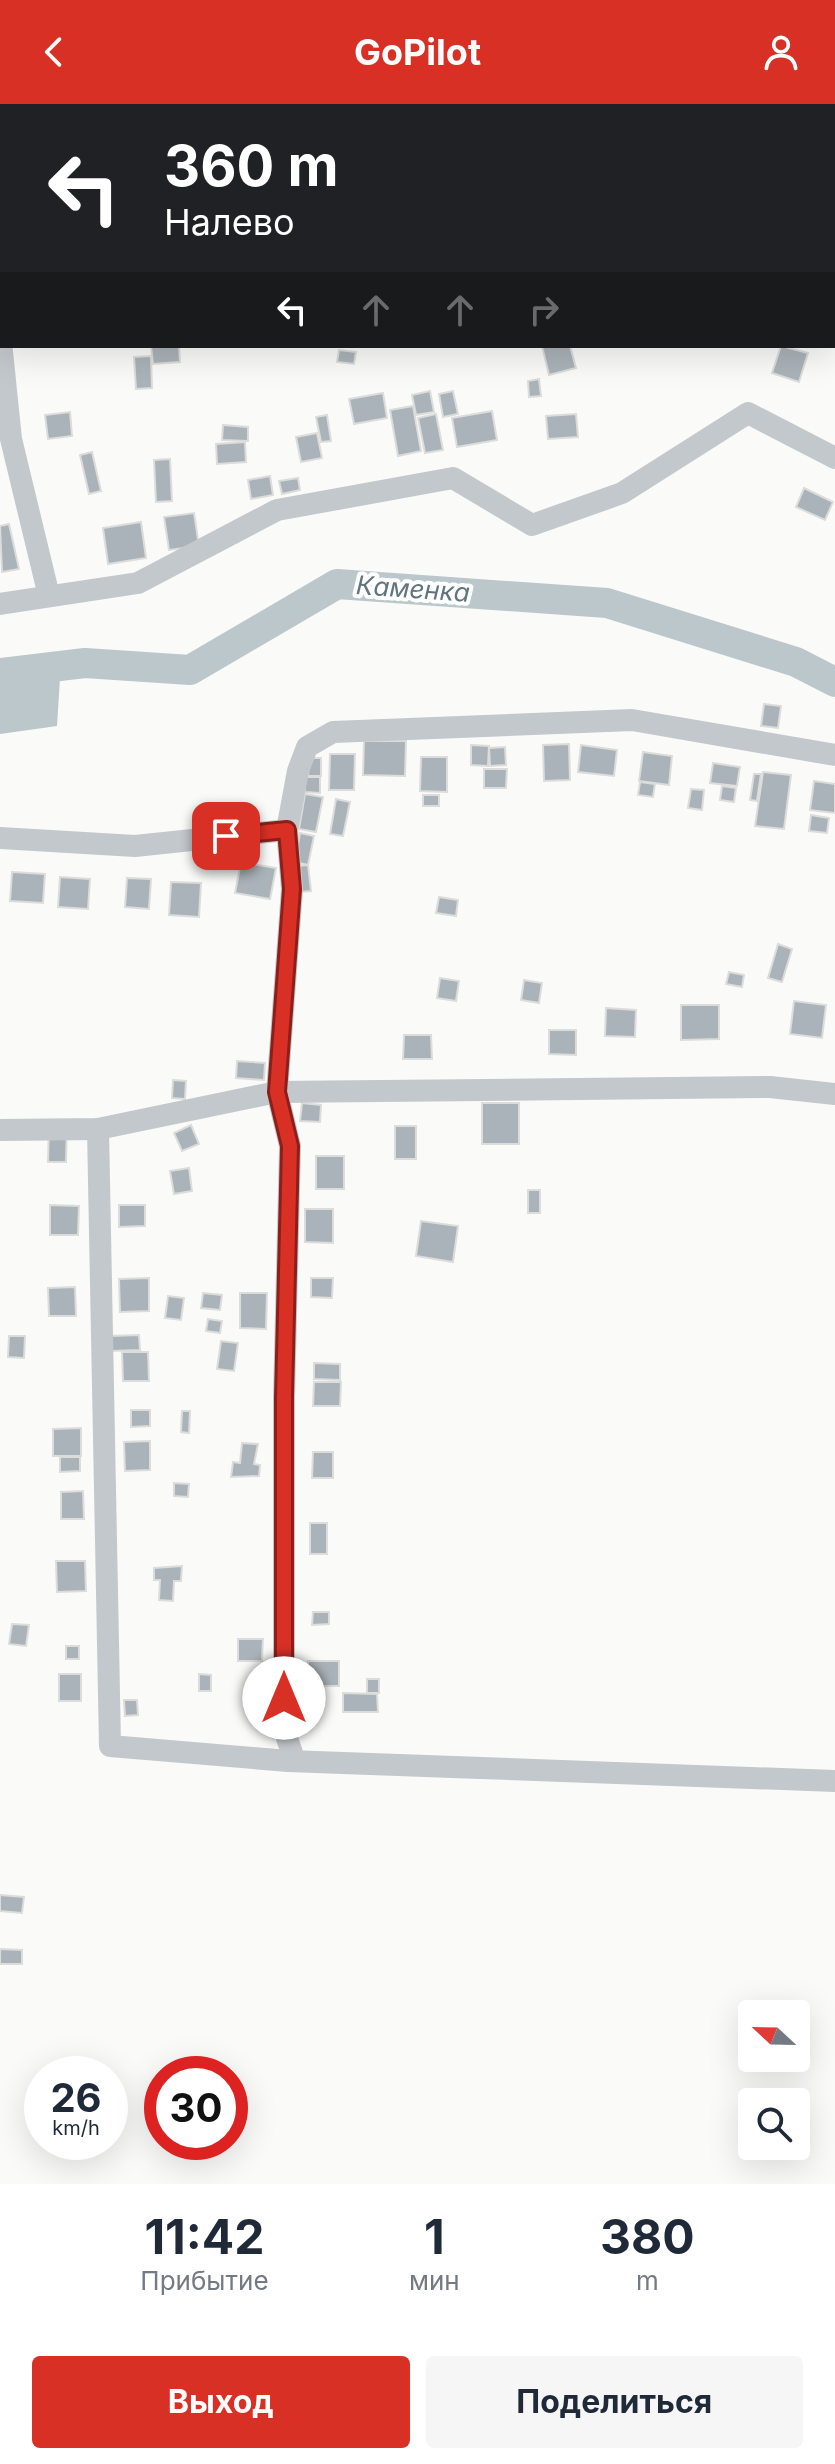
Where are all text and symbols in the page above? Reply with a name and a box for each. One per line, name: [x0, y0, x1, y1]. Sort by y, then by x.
icon: back: [32, 30, 76, 74]
text: GoPilot: [354, 30, 481, 74]
icon: person: [759, 30, 803, 74]
text: 360 m: [164, 132, 339, 200]
icon: left: [32, 136, 136, 240]
text: Налево: [164, 200, 295, 244]
icon: left: [270, 288, 314, 332]
icon: ahead: [354, 288, 398, 332]
icon: ahead: [438, 288, 482, 332]
icon: right: [522, 288, 566, 332]
water label: Каменка: [355, 569, 471, 608]
pin: [192, 802, 260, 870]
icon: arrive: [204, 814, 248, 858]
position arrow: [242, 1656, 326, 1740]
north arrow: [738, 2000, 810, 2072]
map controls: [738, 2000, 810, 2160]
speed limit sign: 30: [144, 2056, 248, 2160]
text: 26: [50, 2073, 102, 2122]
button: search: [738, 2088, 810, 2160]
text: km/h: [52, 2116, 100, 2140]
text: 11:42: [144, 2207, 265, 2266]
text: 1: [424, 2207, 445, 2266]
text: 380: [600, 2207, 695, 2266]
text: Прибытие: [140, 2265, 269, 2296]
text: мин: [409, 2265, 460, 2296]
text: m: [636, 2265, 659, 2296]
button: Выход: [32, 2356, 410, 2448]
button: Поделиться: [426, 2356, 803, 2448]

